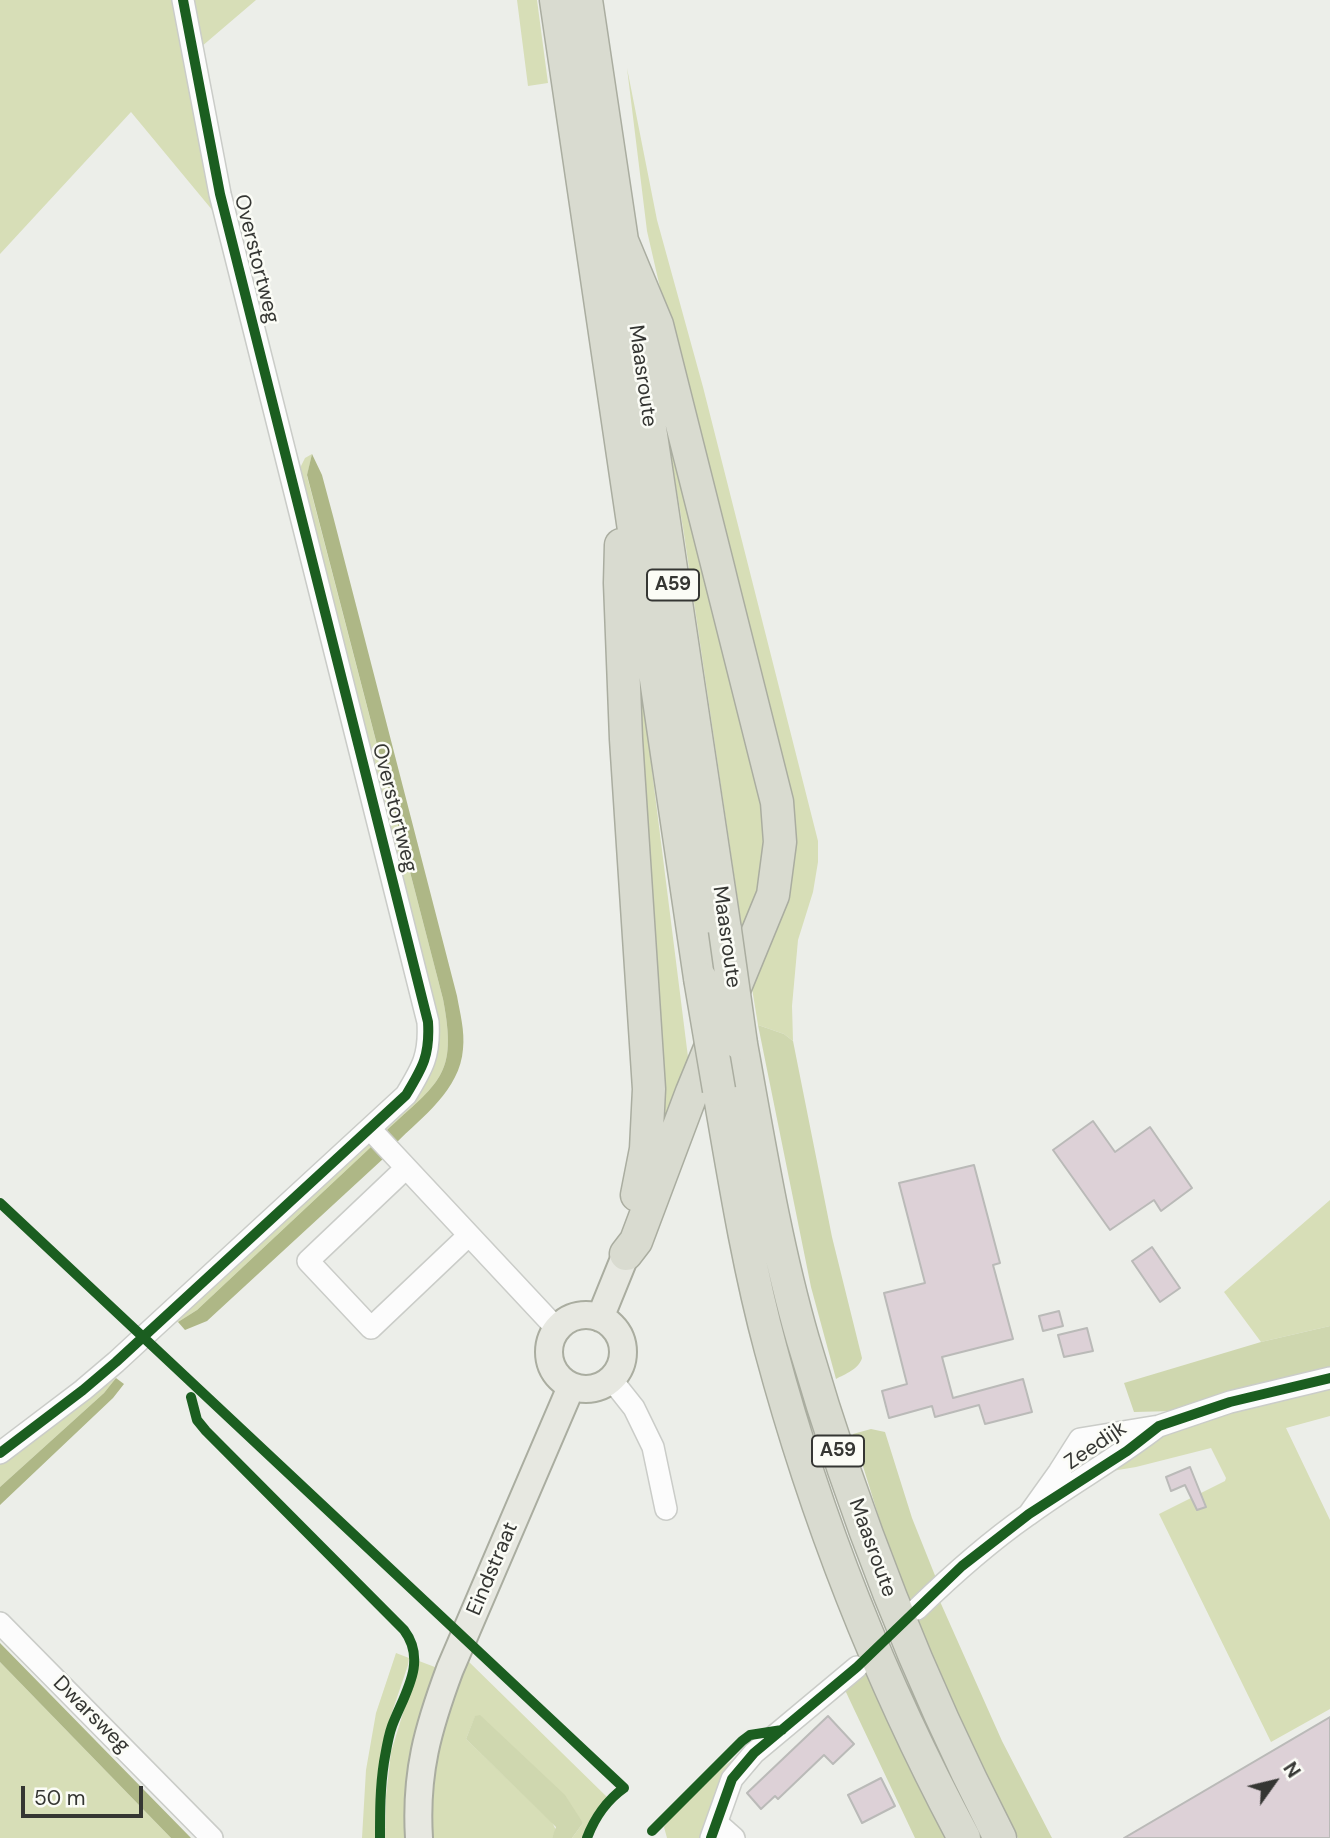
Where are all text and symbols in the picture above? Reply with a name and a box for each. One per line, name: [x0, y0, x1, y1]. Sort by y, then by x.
street label: Overstortweg: [228, 192, 284, 326]
street label: Maasroute: [622, 323, 662, 429]
road number: A59: [647, 570, 699, 600]
street label: Overstortweg: [366, 741, 422, 875]
street label: Maasroute: [706, 884, 746, 990]
street label: Zeedijk: [1060, 1416, 1132, 1476]
road number: A59: [812, 1436, 864, 1466]
street label: Maasroute: [843, 1495, 901, 1601]
street label: Eindstraat: [462, 1519, 524, 1619]
street label: Dwarsweg: [47, 1671, 135, 1759]
north arrow: [1239, 1747, 1309, 1817]
text: N: [1278, 1757, 1306, 1783]
scale bar: [24, 1772, 147, 1816]
text: 50 m: [34, 1784, 85, 1812]

